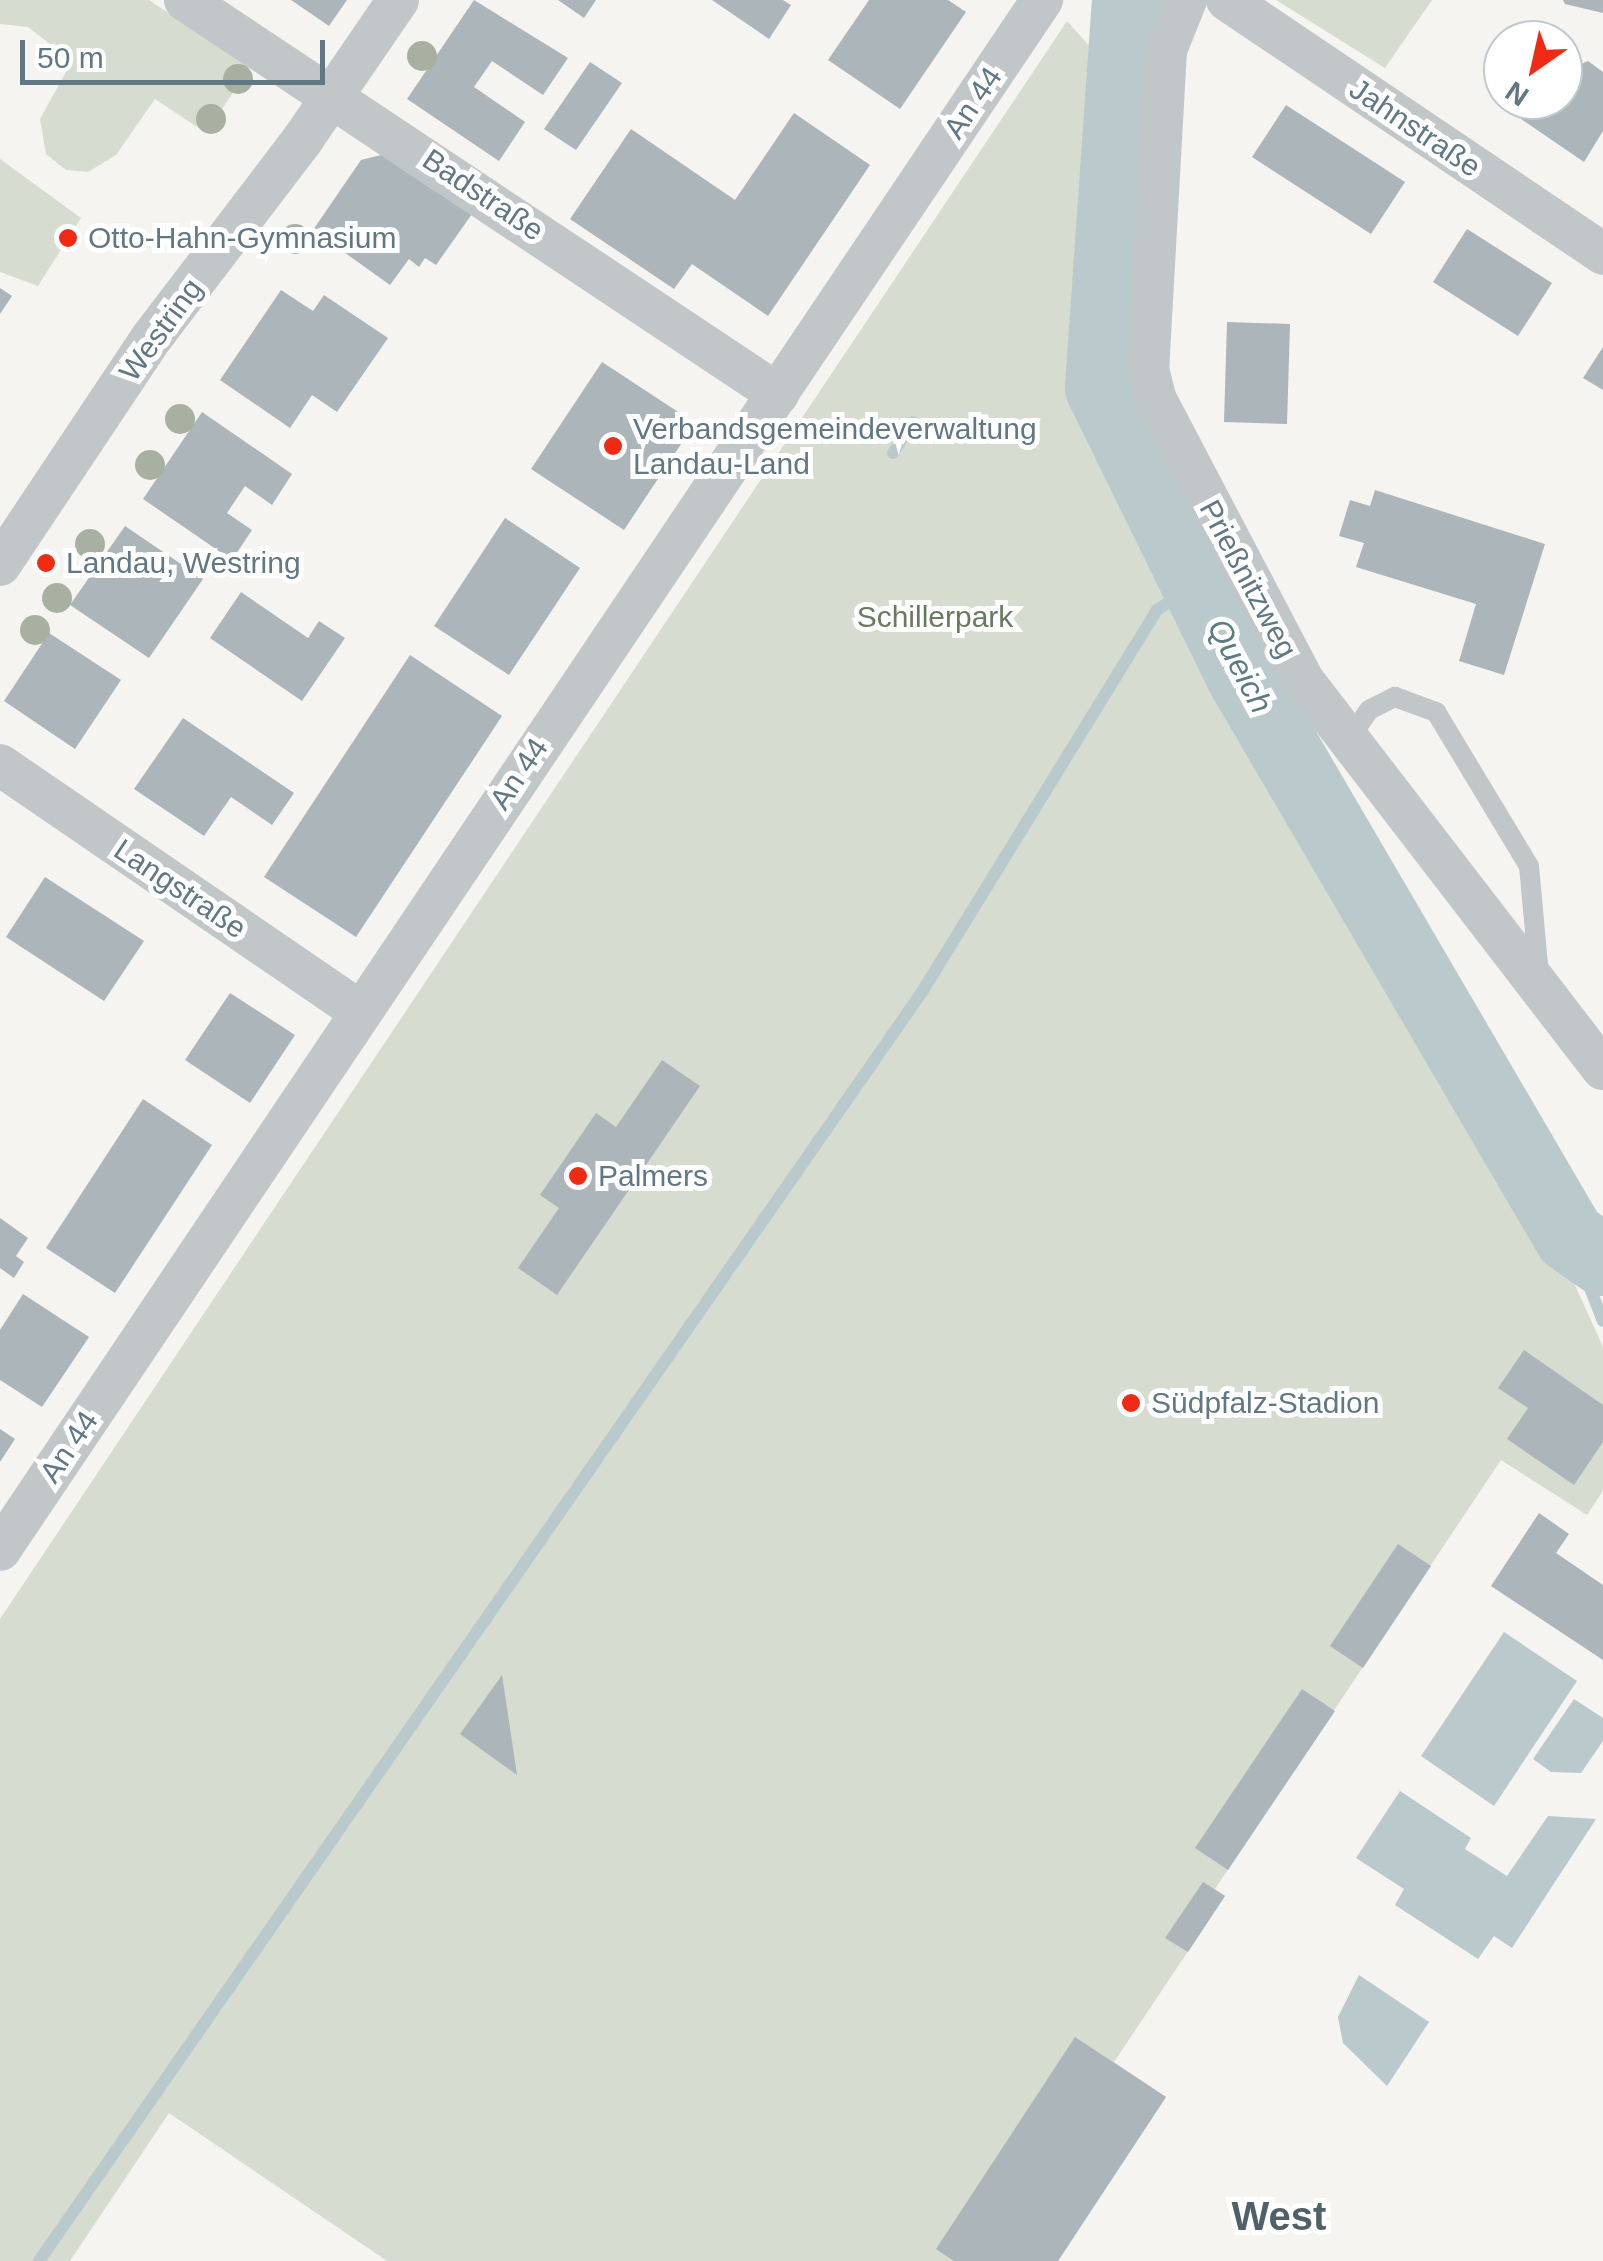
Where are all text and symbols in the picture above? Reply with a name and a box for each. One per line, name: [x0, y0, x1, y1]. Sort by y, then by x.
scale bar: [25, 20, 330, 82]
north arrow: [1483, 20, 1583, 120]
text: 50 m: [37, 41, 104, 74]
street label: An 44: [936, 60, 1010, 146]
street label: Jahnstraße: [1343, 71, 1487, 185]
text: N: [1500, 75, 1534, 112]
street label: Badstraße: [416, 141, 550, 249]
place label: Otto-Hahn-Gymnasium: [88, 220, 396, 256]
marker: Otto-Hahn-Gymnasium: [57, 227, 79, 249]
street label: Westring: [112, 272, 210, 388]
place label: Verbandsgemeindeverwaltung Landau-Land: [633, 411, 1037, 482]
marker: Verbandsgemeindeverwaltung Landau-Land: [602, 435, 624, 457]
street label: Prießnitzweg: [1191, 494, 1305, 664]
place label: Landau, Westring: [66, 545, 301, 581]
marker: Landau, Westring: [35, 552, 57, 574]
park label: Schillerpark: [857, 599, 1013, 635]
water label: Queich: [1199, 612, 1281, 720]
street label: An 44: [482, 731, 556, 817]
street label: Langstraße: [107, 832, 253, 946]
place label: Palmers: [598, 1158, 708, 1194]
marker: Palmers: [567, 1165, 589, 1187]
place label: Südpfalz-Stadion: [1151, 1385, 1379, 1421]
marker: Südpfalz-Stadion: [1120, 1392, 1142, 1414]
street label: An 44: [32, 1404, 106, 1490]
district label: West: [1232, 2192, 1326, 2240]

